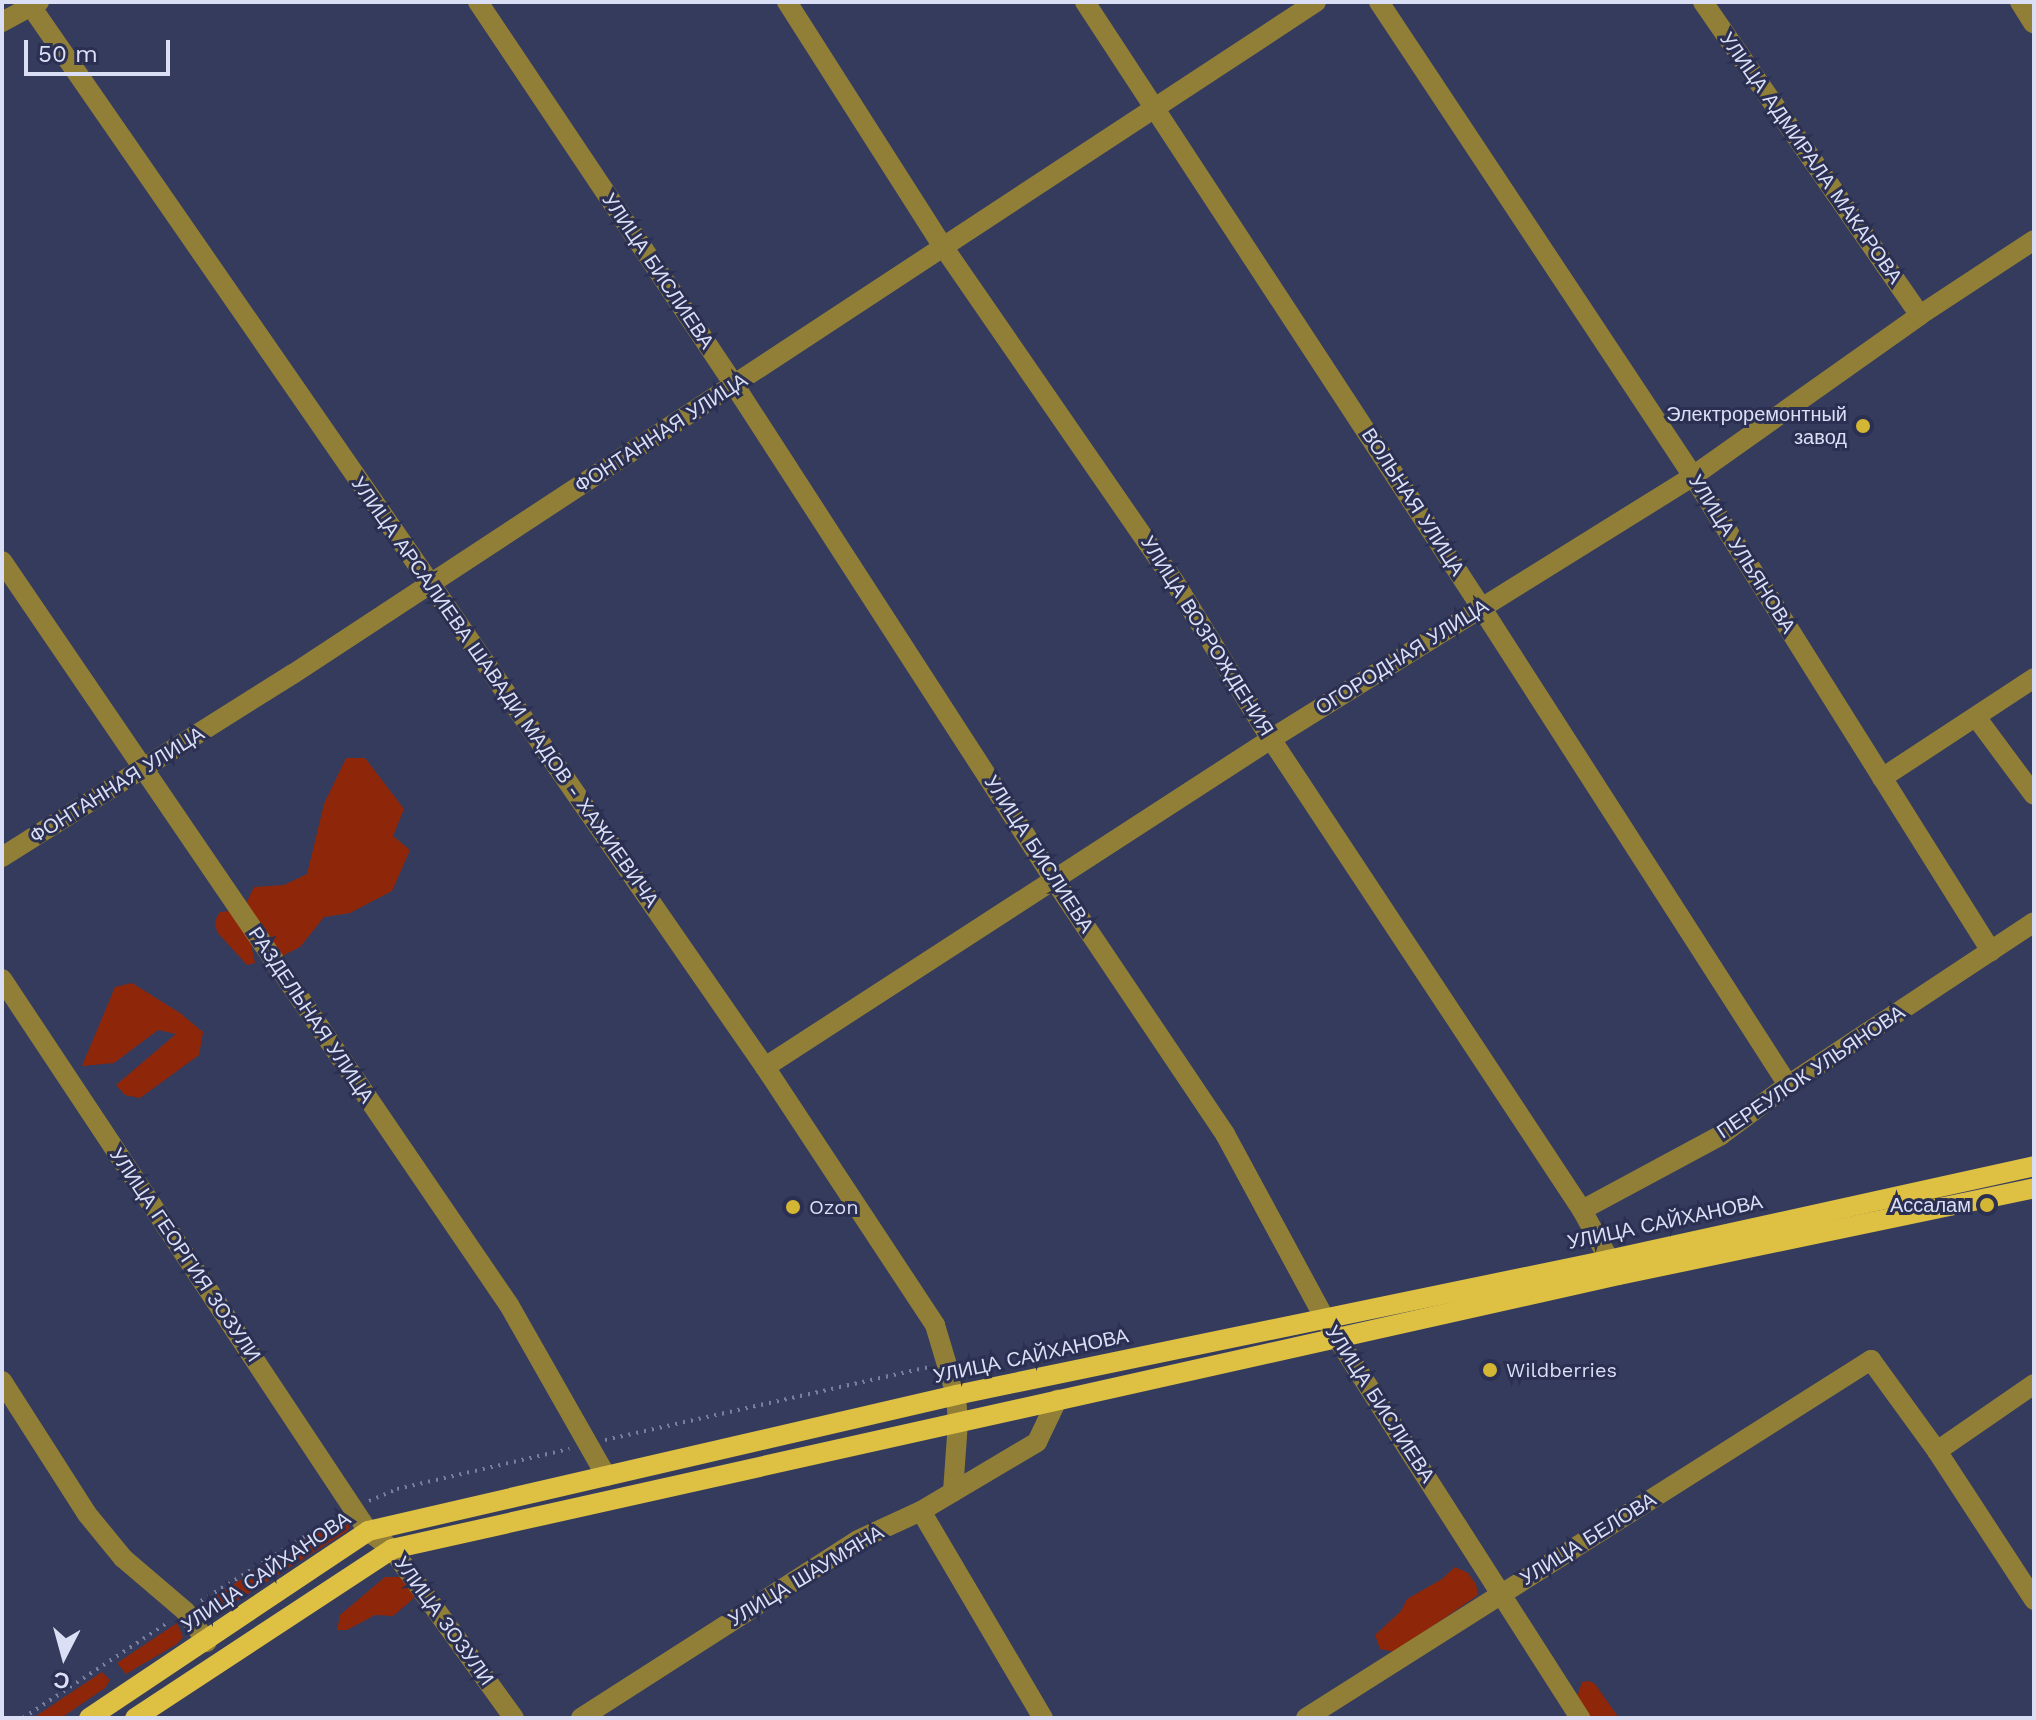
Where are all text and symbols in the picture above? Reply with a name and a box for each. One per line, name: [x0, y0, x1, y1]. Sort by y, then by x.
scale bar: [28, 24, 174, 74]
street label: УЛИЦА АДМИРАЛА МАКАРОВА: [1715, 28, 1907, 288]
text: 50 m: [38, 40, 98, 68]
street label: УЛИЦА БИСЛИЕВА: [597, 189, 719, 353]
street label: ФОНТАННАЯ УЛИЦА: [570, 368, 752, 498]
place label: Электроремонтный завод: [1666, 402, 1847, 449]
marker: Электроремонтный завод: [1854, 417, 1872, 435]
street label: ВОЛЬНАЯ УЛИЦА: [1356, 424, 1470, 580]
street label: УЛИЦА УЛЬЯНОВА: [1684, 470, 1800, 638]
street label: УЛИЦА АРСАЛИЕВА ШАВАДИ МАДОВ - ХАЖИЕВИЧА: [346, 472, 664, 912]
street label: УЛИЦА ВОЗРОЖДЕНИЯ: [1136, 532, 1278, 740]
street label: ОГОРОДНАЯ УЛИЦА: [1311, 594, 1493, 720]
street label: ФОНТАННАЯ УЛИЦА: [25, 721, 209, 849]
street label: УЛИЦА БИСЛИЕВА: [979, 771, 1099, 937]
street label: РАЗДЕЛЬНАЯ УЛИЦА: [243, 922, 379, 1108]
street label: ПЕРЕУЛОК УЛЬЯНОВА: [1712, 1000, 1910, 1144]
street label: УЛИЦА ГЕОРГИЯ ЗОЗУЛИ: [104, 1143, 266, 1367]
street label: УЛИЦА САЙХАНОВА: [1565, 1190, 1765, 1254]
place label: Ассалам: [1890, 1193, 1971, 1217]
place label: Ozon: [809, 1195, 859, 1219]
marker: Ассалам: [1978, 1196, 1996, 1214]
marker: Ozon: [784, 1198, 802, 1216]
street label: УЛИЦА БИСЛИЕВА: [1320, 1321, 1440, 1487]
street label: УЛИЦА САЙХАНОВА: [931, 1324, 1131, 1388]
place label: Wildberries: [1506, 1358, 1617, 1382]
marker: Wildberries: [1481, 1361, 1499, 1379]
street label: УЛИЦА БЕЛОВА: [1516, 1488, 1660, 1590]
street label: УЛИЦА САЙХАНОВА: [177, 1506, 355, 1638]
street label: УЛИЦА ШАУМЯНА: [724, 1520, 888, 1632]
street label: УЛИЦА ЗОЗУЛИ: [389, 1552, 499, 1690]
north arrow: [24, 1616, 104, 1696]
text: С: [52, 1667, 71, 1694]

